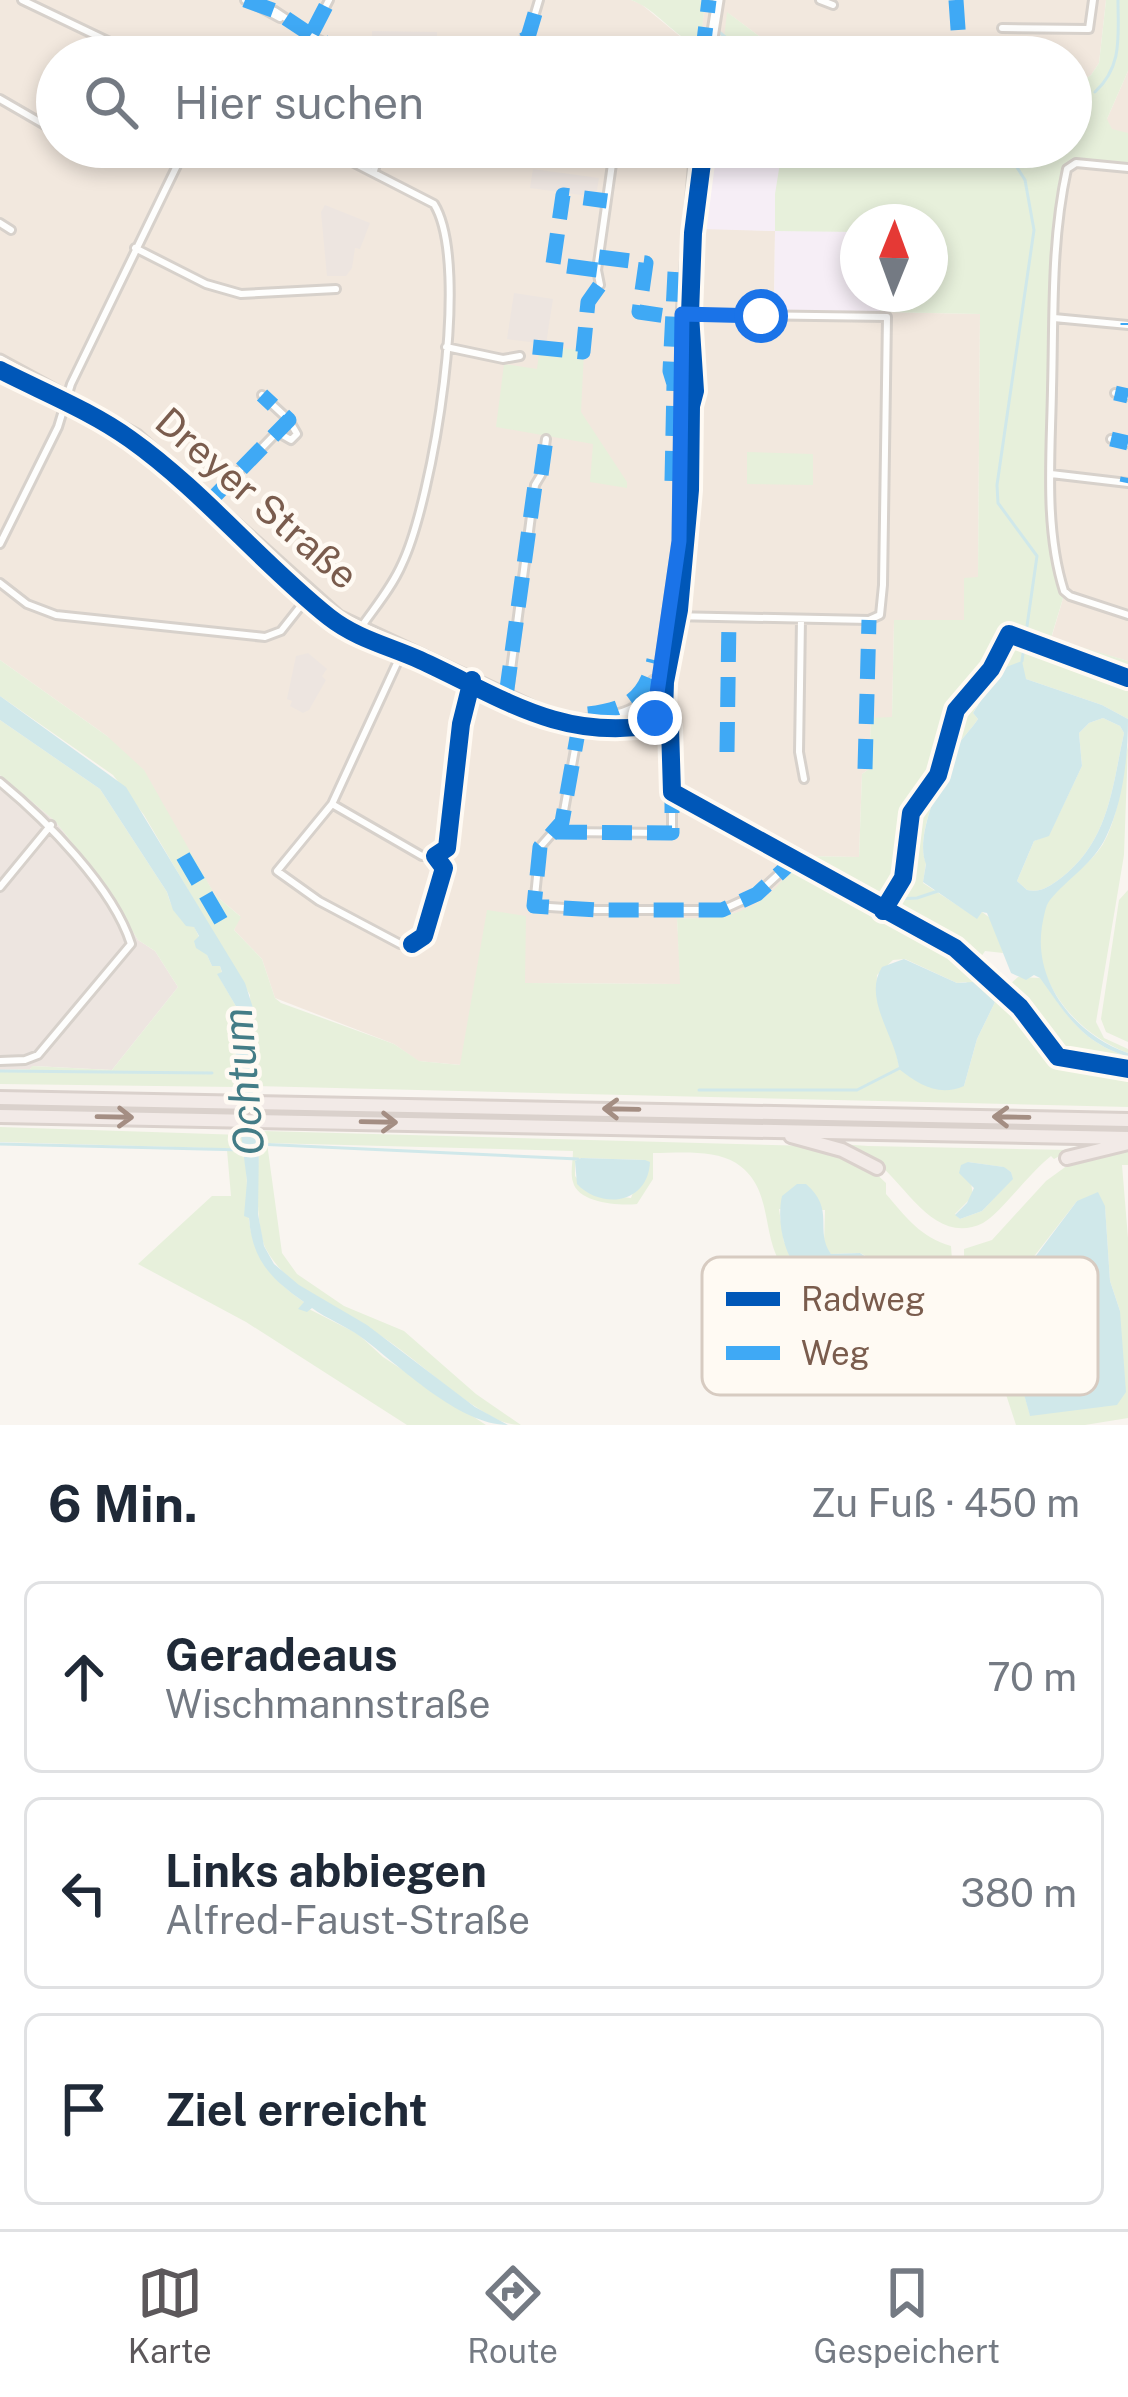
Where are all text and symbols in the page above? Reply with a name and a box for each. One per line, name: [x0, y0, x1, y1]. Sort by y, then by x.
search box: [36, 36, 1092, 168]
icon: search: [78, 69, 144, 135]
text: Hier suchen: [174, 76, 424, 129]
north arrow: [840, 204, 948, 312]
route start: [734, 289, 788, 343]
street label: Dreyer Straße: [147, 398, 367, 598]
route end: [628, 691, 682, 745]
water label: Ochtum: [212, 1006, 273, 1158]
one-way arrow: [602, 1098, 641, 1121]
one-way arrow: [95, 1106, 134, 1129]
one-way arrow: [992, 1106, 1031, 1129]
one-way arrow: [359, 1111, 398, 1134]
legend: [702, 1257, 1098, 1395]
text: Radweg: [801, 1280, 925, 1318]
text: Weg: [801, 1334, 870, 1372]
text: 6 Min.: [48, 1474, 198, 1533]
text: Zu Fuß · 450 m: [811, 1480, 1080, 1526]
text: Geradeaus: [165, 1628, 398, 1681]
icon: ahead: [51, 1644, 117, 1710]
text: 70 m: [987, 1654, 1077, 1700]
text: Wischmannstraße: [165, 1681, 491, 1727]
text: Links abbiegen: [165, 1844, 487, 1897]
icon: left: [51, 1860, 117, 1926]
text: 380 m: [961, 1870, 1077, 1916]
text: Alfred-Faust-Straße: [165, 1897, 530, 1943]
icon: arrive: [51, 2076, 117, 2142]
text: Ziel erreicht: [165, 2083, 427, 2136]
tab: Karte: [128, 2260, 212, 2370]
tab: Route: [467, 2260, 558, 2370]
tab: Gespeichert: [814, 2260, 1000, 2370]

